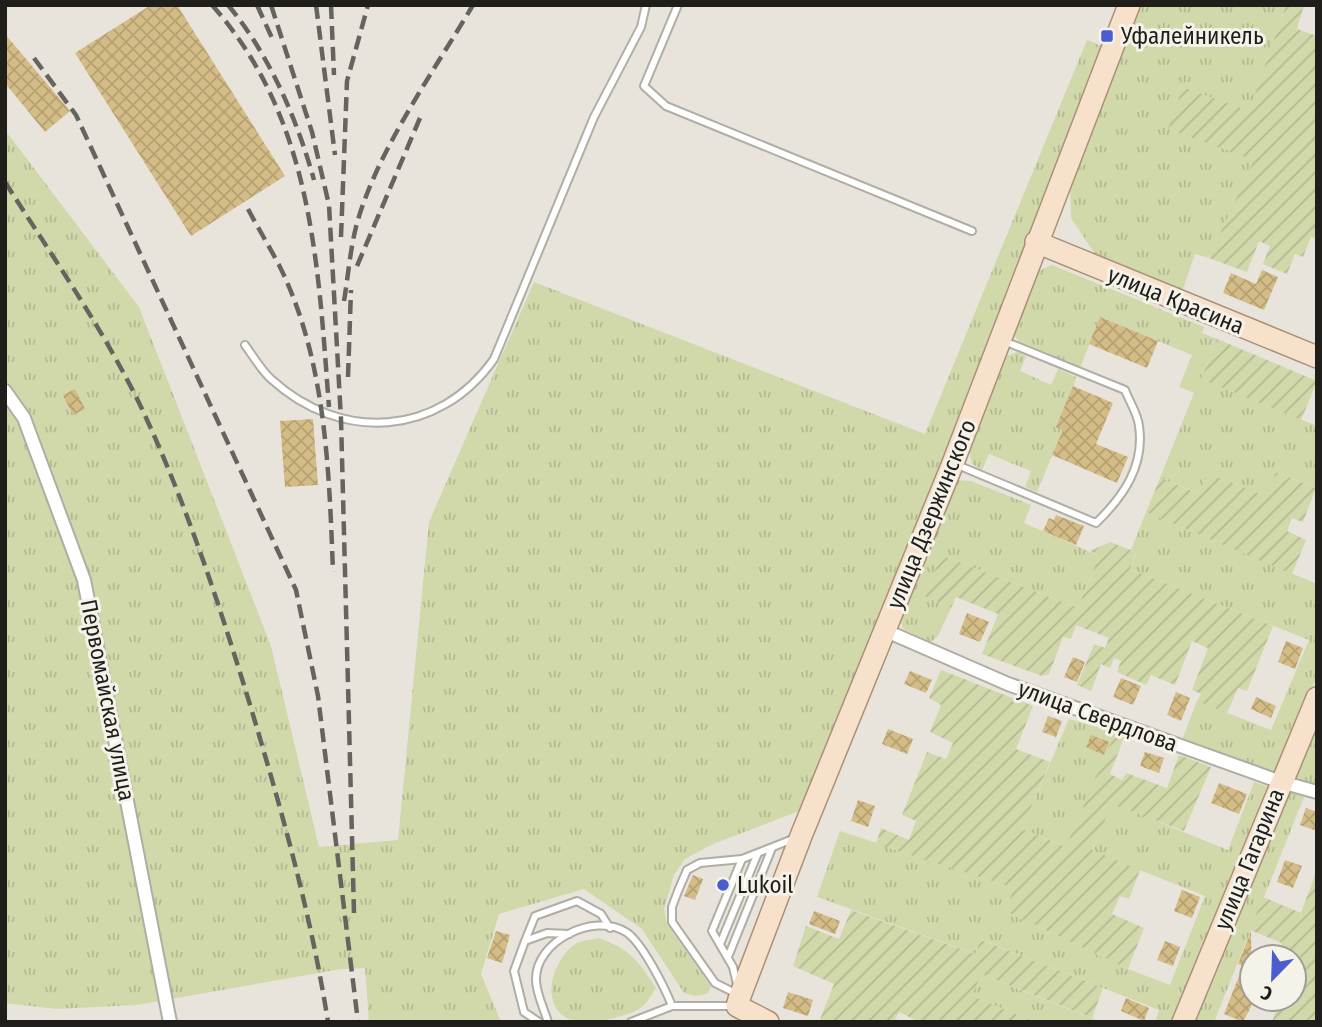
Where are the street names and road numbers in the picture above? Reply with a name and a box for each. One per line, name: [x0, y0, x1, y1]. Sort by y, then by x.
street label: улица Красина: [1104, 260, 1248, 340]
street label: улица Дзержинского: [880, 415, 982, 613]
street label: Первомайская улица: [75, 597, 141, 803]
street label: улица Свердлова: [1015, 674, 1181, 758]
street label: улица Гагарина: [1208, 784, 1290, 934]

